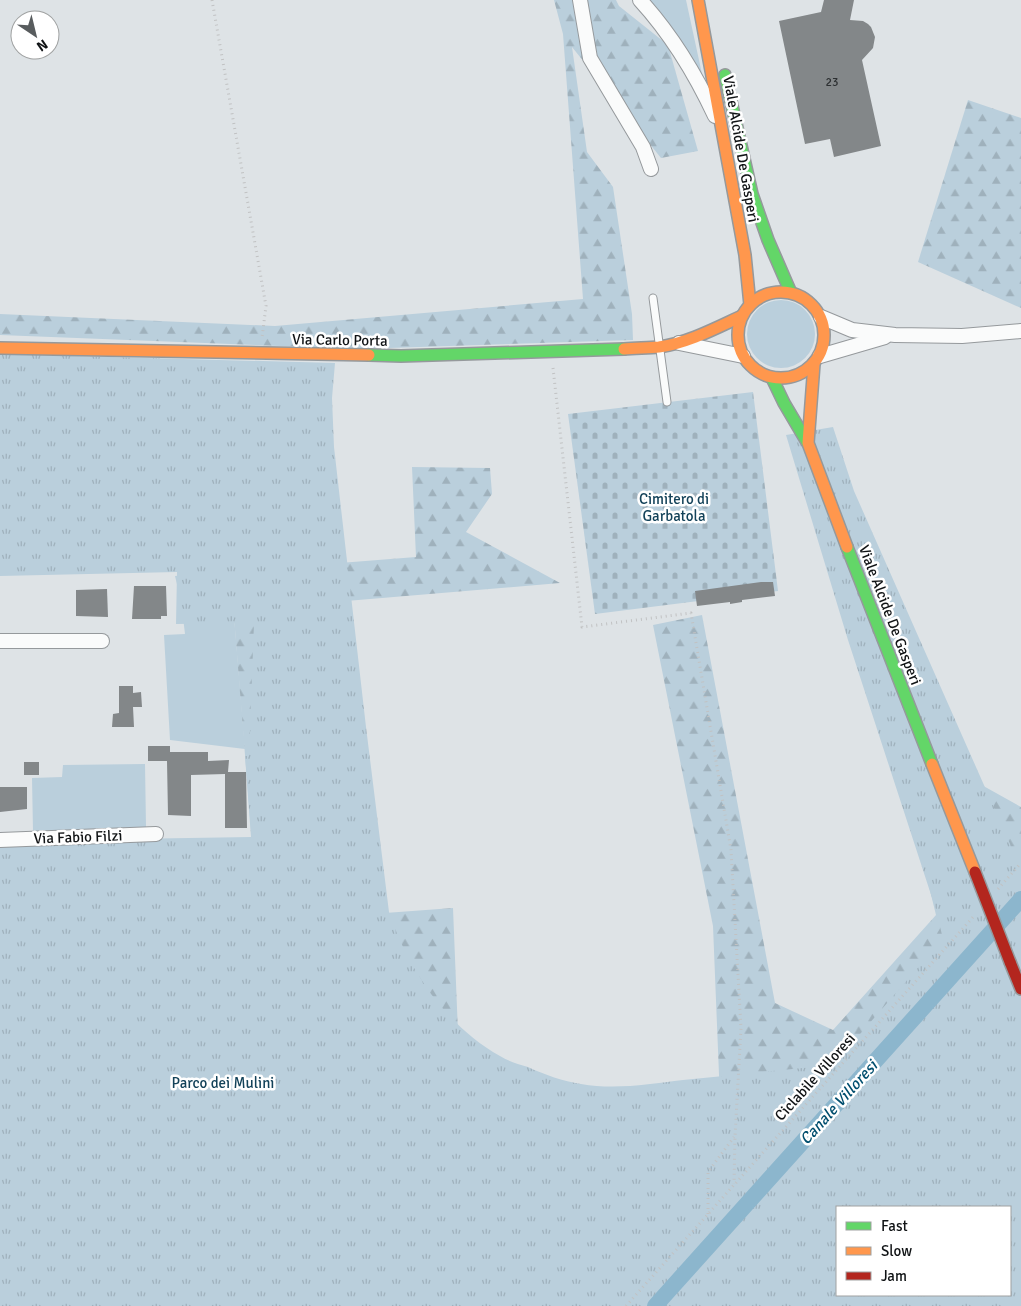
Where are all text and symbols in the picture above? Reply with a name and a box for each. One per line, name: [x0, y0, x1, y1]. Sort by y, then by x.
north arrow: [10, 10, 60, 60]
text: N: [33, 35, 51, 55]
street label: Viale Alcide De Gasperi: [719, 74, 763, 224]
house number: 23: [826, 75, 838, 90]
street label: Via Carlo Porta: [292, 330, 388, 350]
park label: Cimitero di Garbatola: [639, 490, 709, 525]
street label: Viale Alcide De Gasperi: [855, 543, 925, 687]
street label: Via Fabio Filzi: [33, 826, 123, 848]
street label: Ciclabile Villoresi: [771, 1029, 859, 1125]
water label: Canale Villoresi: [796, 1055, 883, 1149]
park label: Parco dei Mulini: [172, 1074, 274, 1092]
legend: [836, 1206, 1011, 1296]
text: Fast: [881, 1217, 908, 1235]
text: Slow: [881, 1242, 912, 1260]
text: Jam: [881, 1267, 907, 1285]

